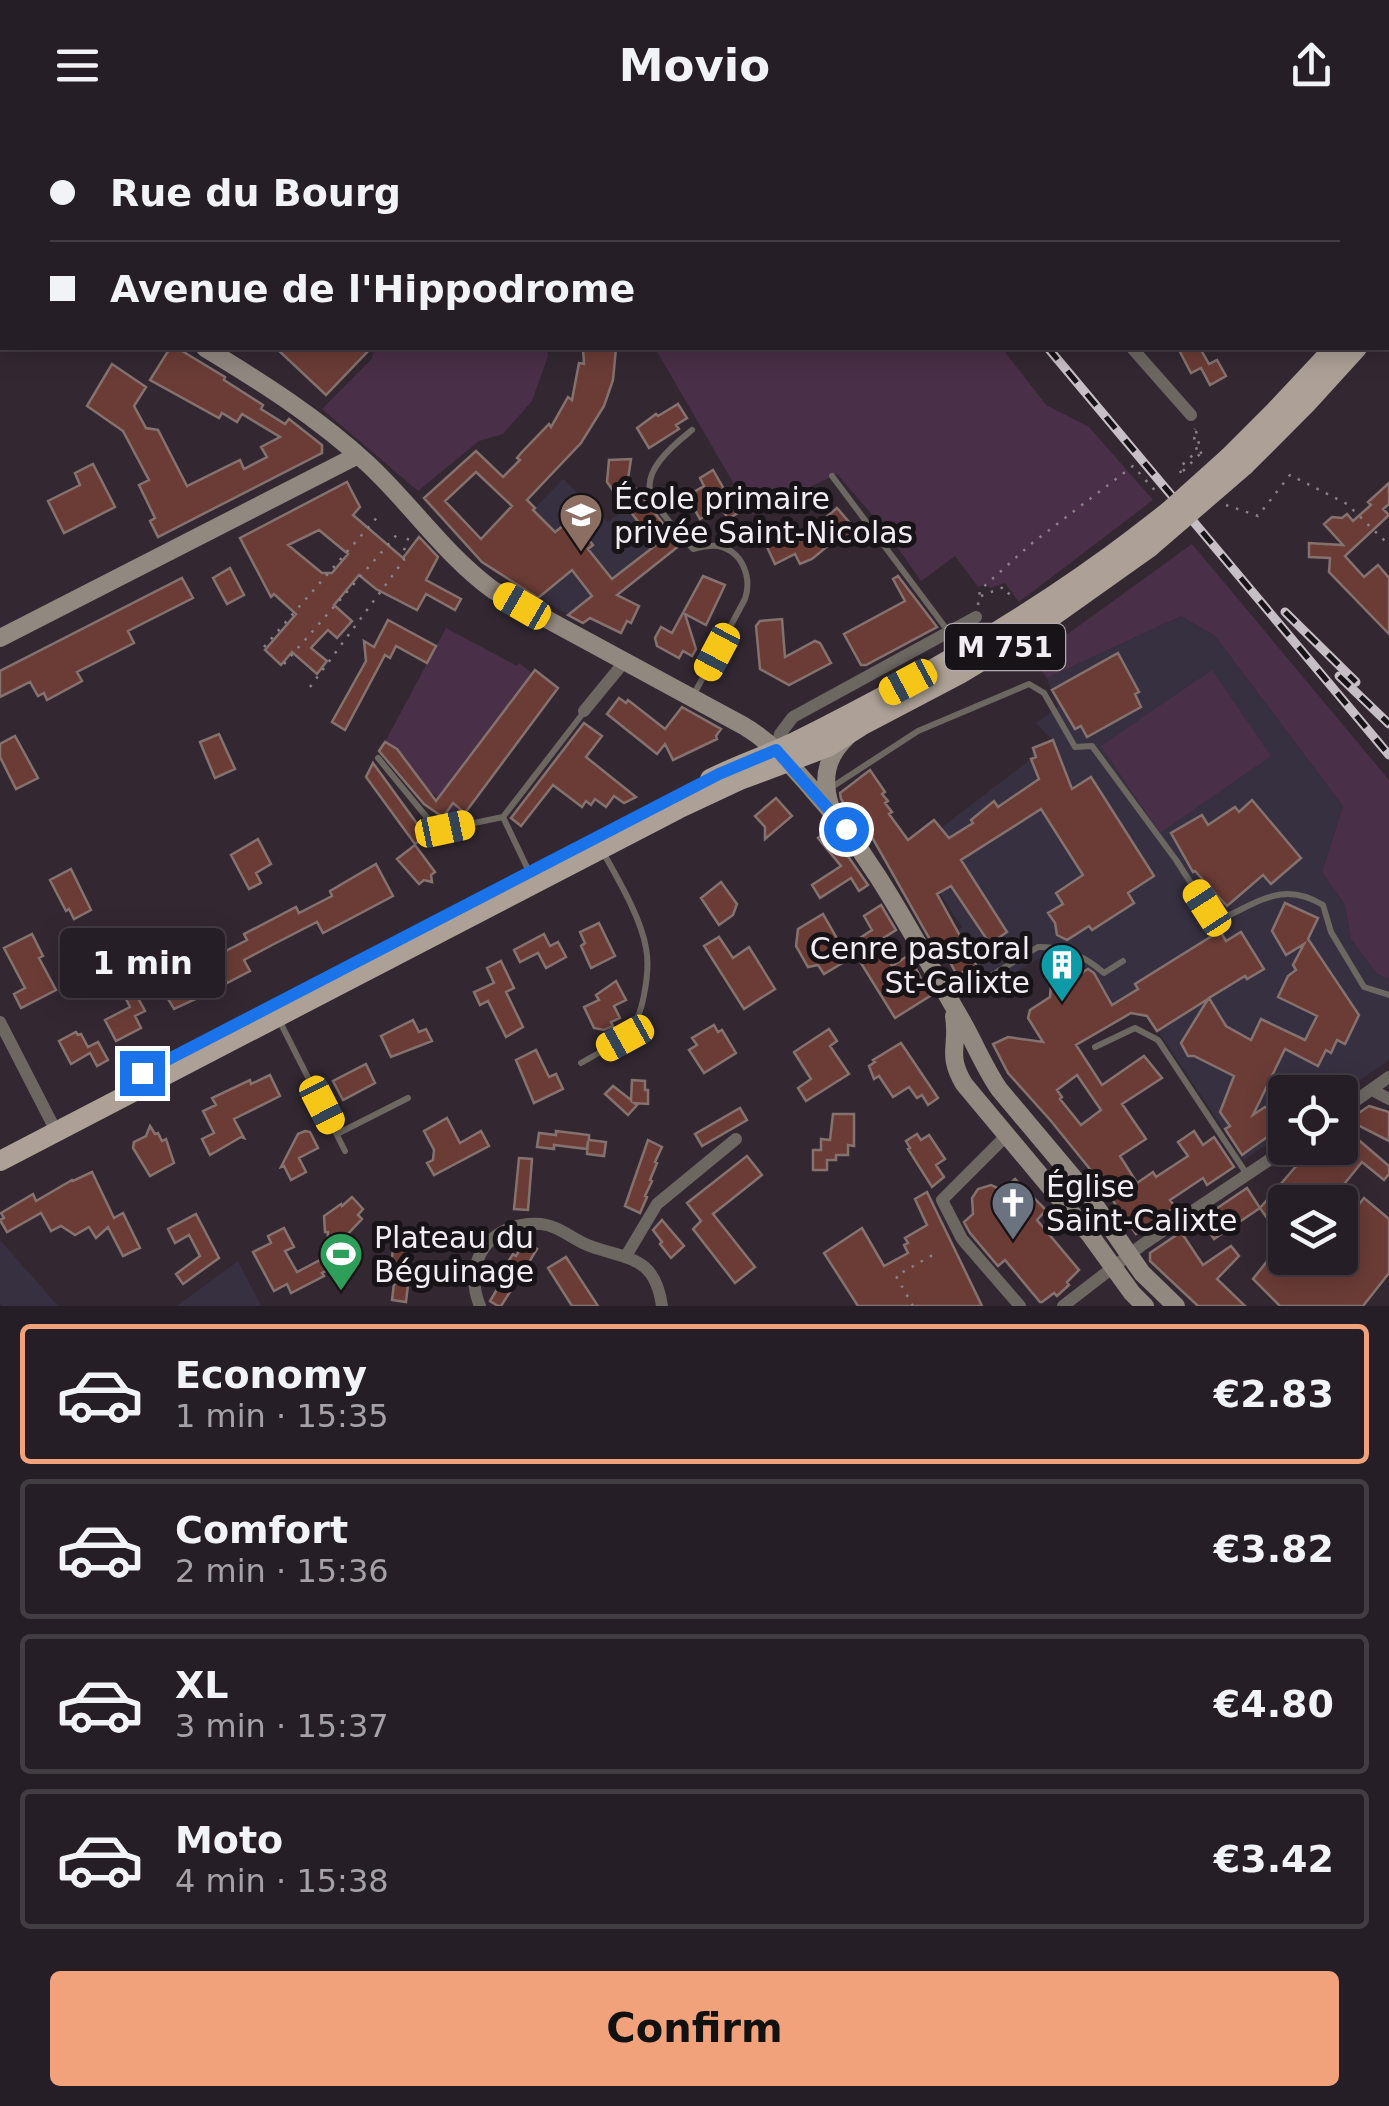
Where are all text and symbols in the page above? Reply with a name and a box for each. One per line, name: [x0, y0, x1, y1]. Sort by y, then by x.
icon: menu: [50, 38, 105, 93]
icon: share: [1284, 38, 1339, 93]
text: Movio: [619, 39, 770, 92]
text: Rue du Bourg: [110, 171, 401, 215]
text: Avenue de l'Hippodrome: [110, 267, 635, 311]
place label: École primaire privée Saint-Nicolas: [614, 481, 913, 550]
school or university icon: École primaire privée Saint-Nicolas: [558, 492, 604, 553]
car: [489, 578, 555, 634]
car: [690, 618, 744, 686]
road number: M 751: [945, 624, 1065, 670]
car: [874, 655, 942, 709]
route start: [824, 807, 869, 852]
car: [413, 808, 477, 850]
car: [1178, 875, 1236, 941]
callout: 1 min: [59, 928, 224, 998]
place label: Cenre pastoral St-Calixte: [810, 931, 1030, 1000]
building icon: Cenre pastoral St-Calixte: [1039, 942, 1085, 1003]
text: 1 min: [92, 944, 193, 982]
car: [591, 1010, 659, 1066]
route end: [120, 1051, 165, 1096]
car: [295, 1071, 349, 1139]
map controls: [1268, 1075, 1358, 1275]
button: locate: [1268, 1075, 1358, 1165]
place label: Église Saint-Calixte: [1046, 1169, 1237, 1238]
church icon: Église Saint-Calixte: [990, 1180, 1036, 1241]
button: layers: [1268, 1185, 1358, 1275]
place label: Plateau du Béguinage: [374, 1220, 534, 1289]
sports icon: Plateau du Béguinage: [318, 1231, 364, 1292]
icon: car: [55, 1349, 145, 1439]
text: Economy: [175, 1353, 367, 1397]
text: €2.83: [1214, 1372, 1334, 1416]
text: 1 min · 15:35: [175, 1397, 389, 1435]
icon: car: [55, 1504, 145, 1594]
text: Comfort: [175, 1508, 348, 1552]
text: €3.82: [1214, 1527, 1334, 1571]
text: 2 min · 15:36: [175, 1552, 389, 1590]
icon: car: [55, 1659, 145, 1749]
text: XL: [175, 1663, 229, 1707]
text: €4.80: [1214, 1682, 1334, 1726]
text: 3 min · 15:37: [175, 1707, 389, 1745]
icon: car: [55, 1814, 145, 1904]
text: Moto: [175, 1818, 283, 1862]
text: €3.42: [1214, 1837, 1334, 1881]
text: 4 min · 15:38: [175, 1862, 389, 1900]
button: Confirm: [50, 1971, 1339, 2086]

